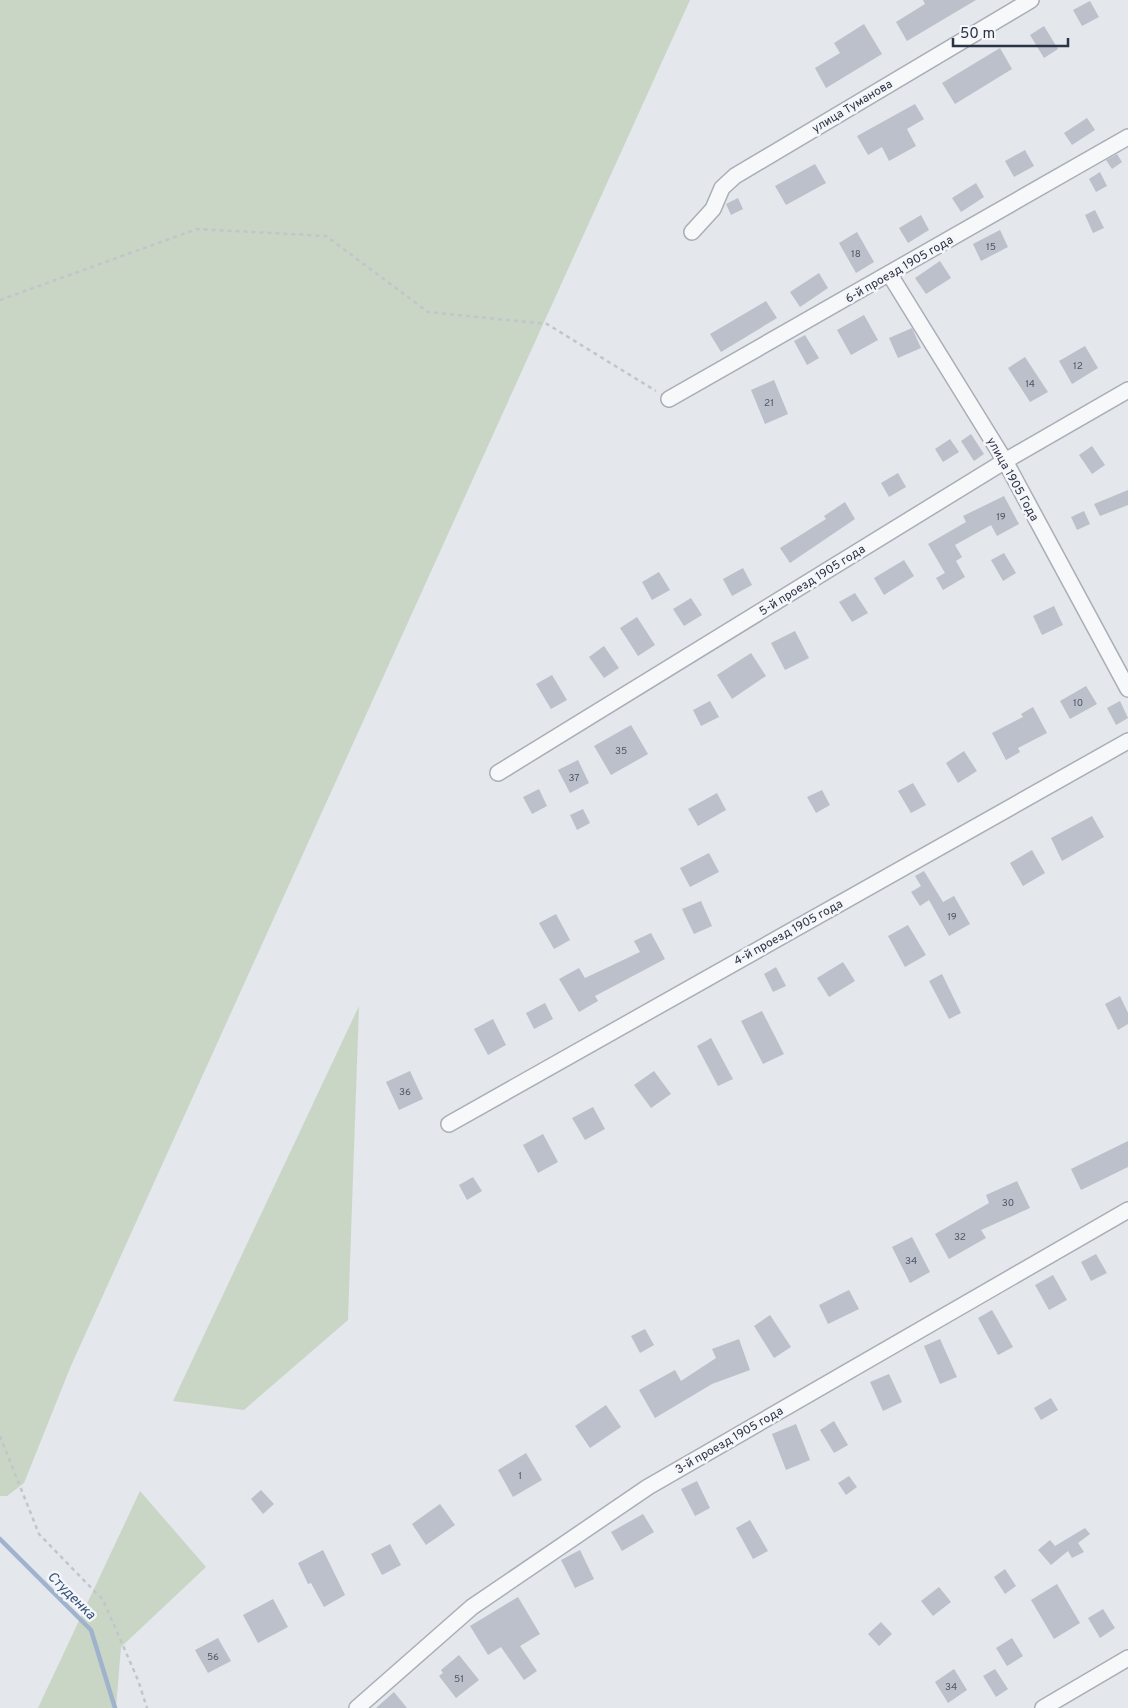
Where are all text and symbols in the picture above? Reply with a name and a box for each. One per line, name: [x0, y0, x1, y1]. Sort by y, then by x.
scale bar: [953, 15, 1068, 47]
text: 50 m: [960, 25, 995, 44]
street label: улица Туманова: [809, 76, 896, 137]
street label: 6-й проезд 1905 года: [843, 232, 956, 307]
house number: 15: [986, 241, 996, 254]
house number: 18: [851, 248, 861, 261]
house number: 12: [1073, 360, 1083, 373]
house number: 14: [1025, 378, 1035, 391]
house number: 21: [764, 397, 774, 410]
street label: улица 1905 Года: [984, 434, 1042, 524]
house number: 19: [996, 510, 1006, 522]
street label: 5-й проезд 1905 года: [756, 542, 869, 620]
house number: 10: [1073, 697, 1083, 710]
house number: 35: [615, 745, 627, 758]
house number: 37: [568, 772, 580, 785]
street label: 4-й проезд 1905 года: [731, 896, 846, 970]
house number: 19: [947, 911, 957, 924]
house number: 36: [399, 1086, 411, 1099]
house number: 30: [1002, 1197, 1014, 1210]
house number: 32: [954, 1231, 966, 1244]
house number: 34: [905, 1255, 917, 1268]
street label: 3-й проезд 1905 года: [673, 1403, 786, 1478]
house number: 1: [518, 1470, 522, 1483]
water label: Студенка: [43, 1568, 99, 1624]
house number: 56: [207, 1651, 219, 1664]
house number: 51: [454, 1673, 464, 1686]
house number: 34: [945, 1681, 957, 1694]

